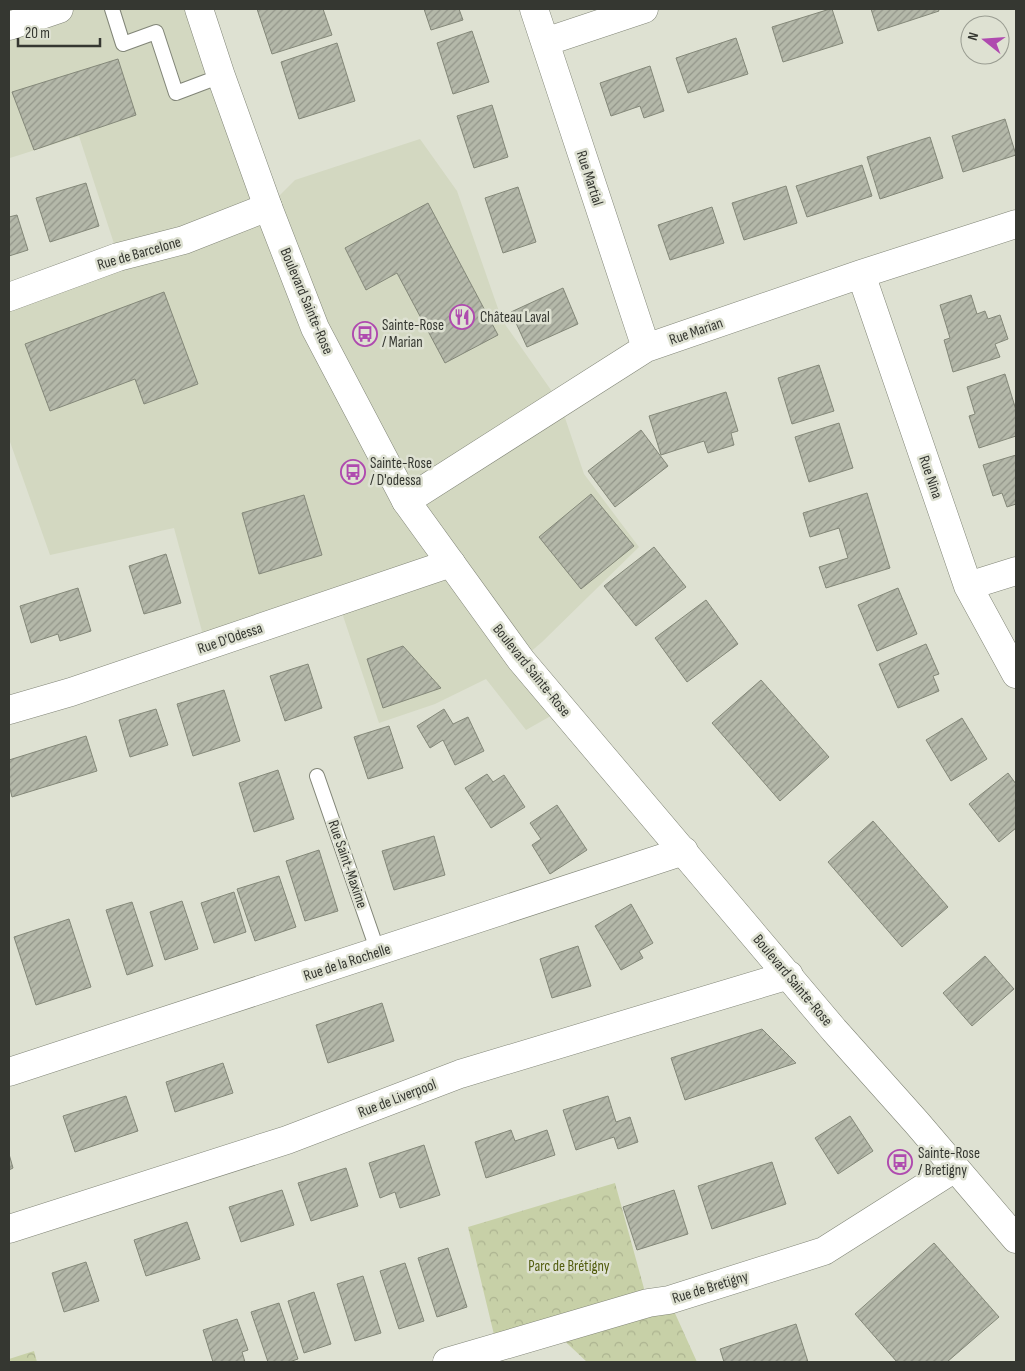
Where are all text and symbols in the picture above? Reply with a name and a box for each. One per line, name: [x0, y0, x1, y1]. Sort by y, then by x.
scale bar: [18, 15, 100, 47]
north arrow: [960, 15, 1010, 65]
text: 20 m: [25, 24, 50, 43]
text: N: [964, 30, 982, 42]
street label: Rue Martial: [572, 148, 607, 208]
street label: Rue de Barcelone: [95, 232, 183, 275]
street label: Boulevard Sainte-Rose: [276, 245, 338, 357]
restaurant icon: Château Laval: [449, 304, 475, 330]
place label: Château Laval: [480, 308, 550, 327]
street label: Rue Marian: [667, 313, 726, 350]
place label: Sainte-Rose / Marian: [382, 316, 444, 352]
bus stop icon: Sainte-Rose / Marian: [352, 321, 378, 347]
street label: Rue Nina: [914, 453, 947, 501]
place label: Sainte-Rose / D'odessa: [370, 454, 432, 490]
bus stop icon: Sainte-Rose / D'odessa: [340, 459, 366, 485]
street label: Rue D'Odessa: [195, 618, 265, 658]
street label: Boulevard Sainte-Rose: [488, 620, 575, 721]
street label: Rue Saint-Maxime: [324, 818, 371, 911]
street label: Boulevard Sainte-Rose: [749, 931, 836, 1030]
street label: Rue de la Rochelle: [301, 939, 393, 985]
street label: Rue de Liverpool: [355, 1075, 439, 1122]
place label: Sainte-Rose / Bretigny: [918, 1144, 980, 1180]
bus stop icon: Sainte-Rose / Bretigny: [887, 1149, 913, 1175]
park label: Parc de Brétigny: [528, 1257, 610, 1276]
street label: Rue de Bretigny: [670, 1267, 751, 1308]

